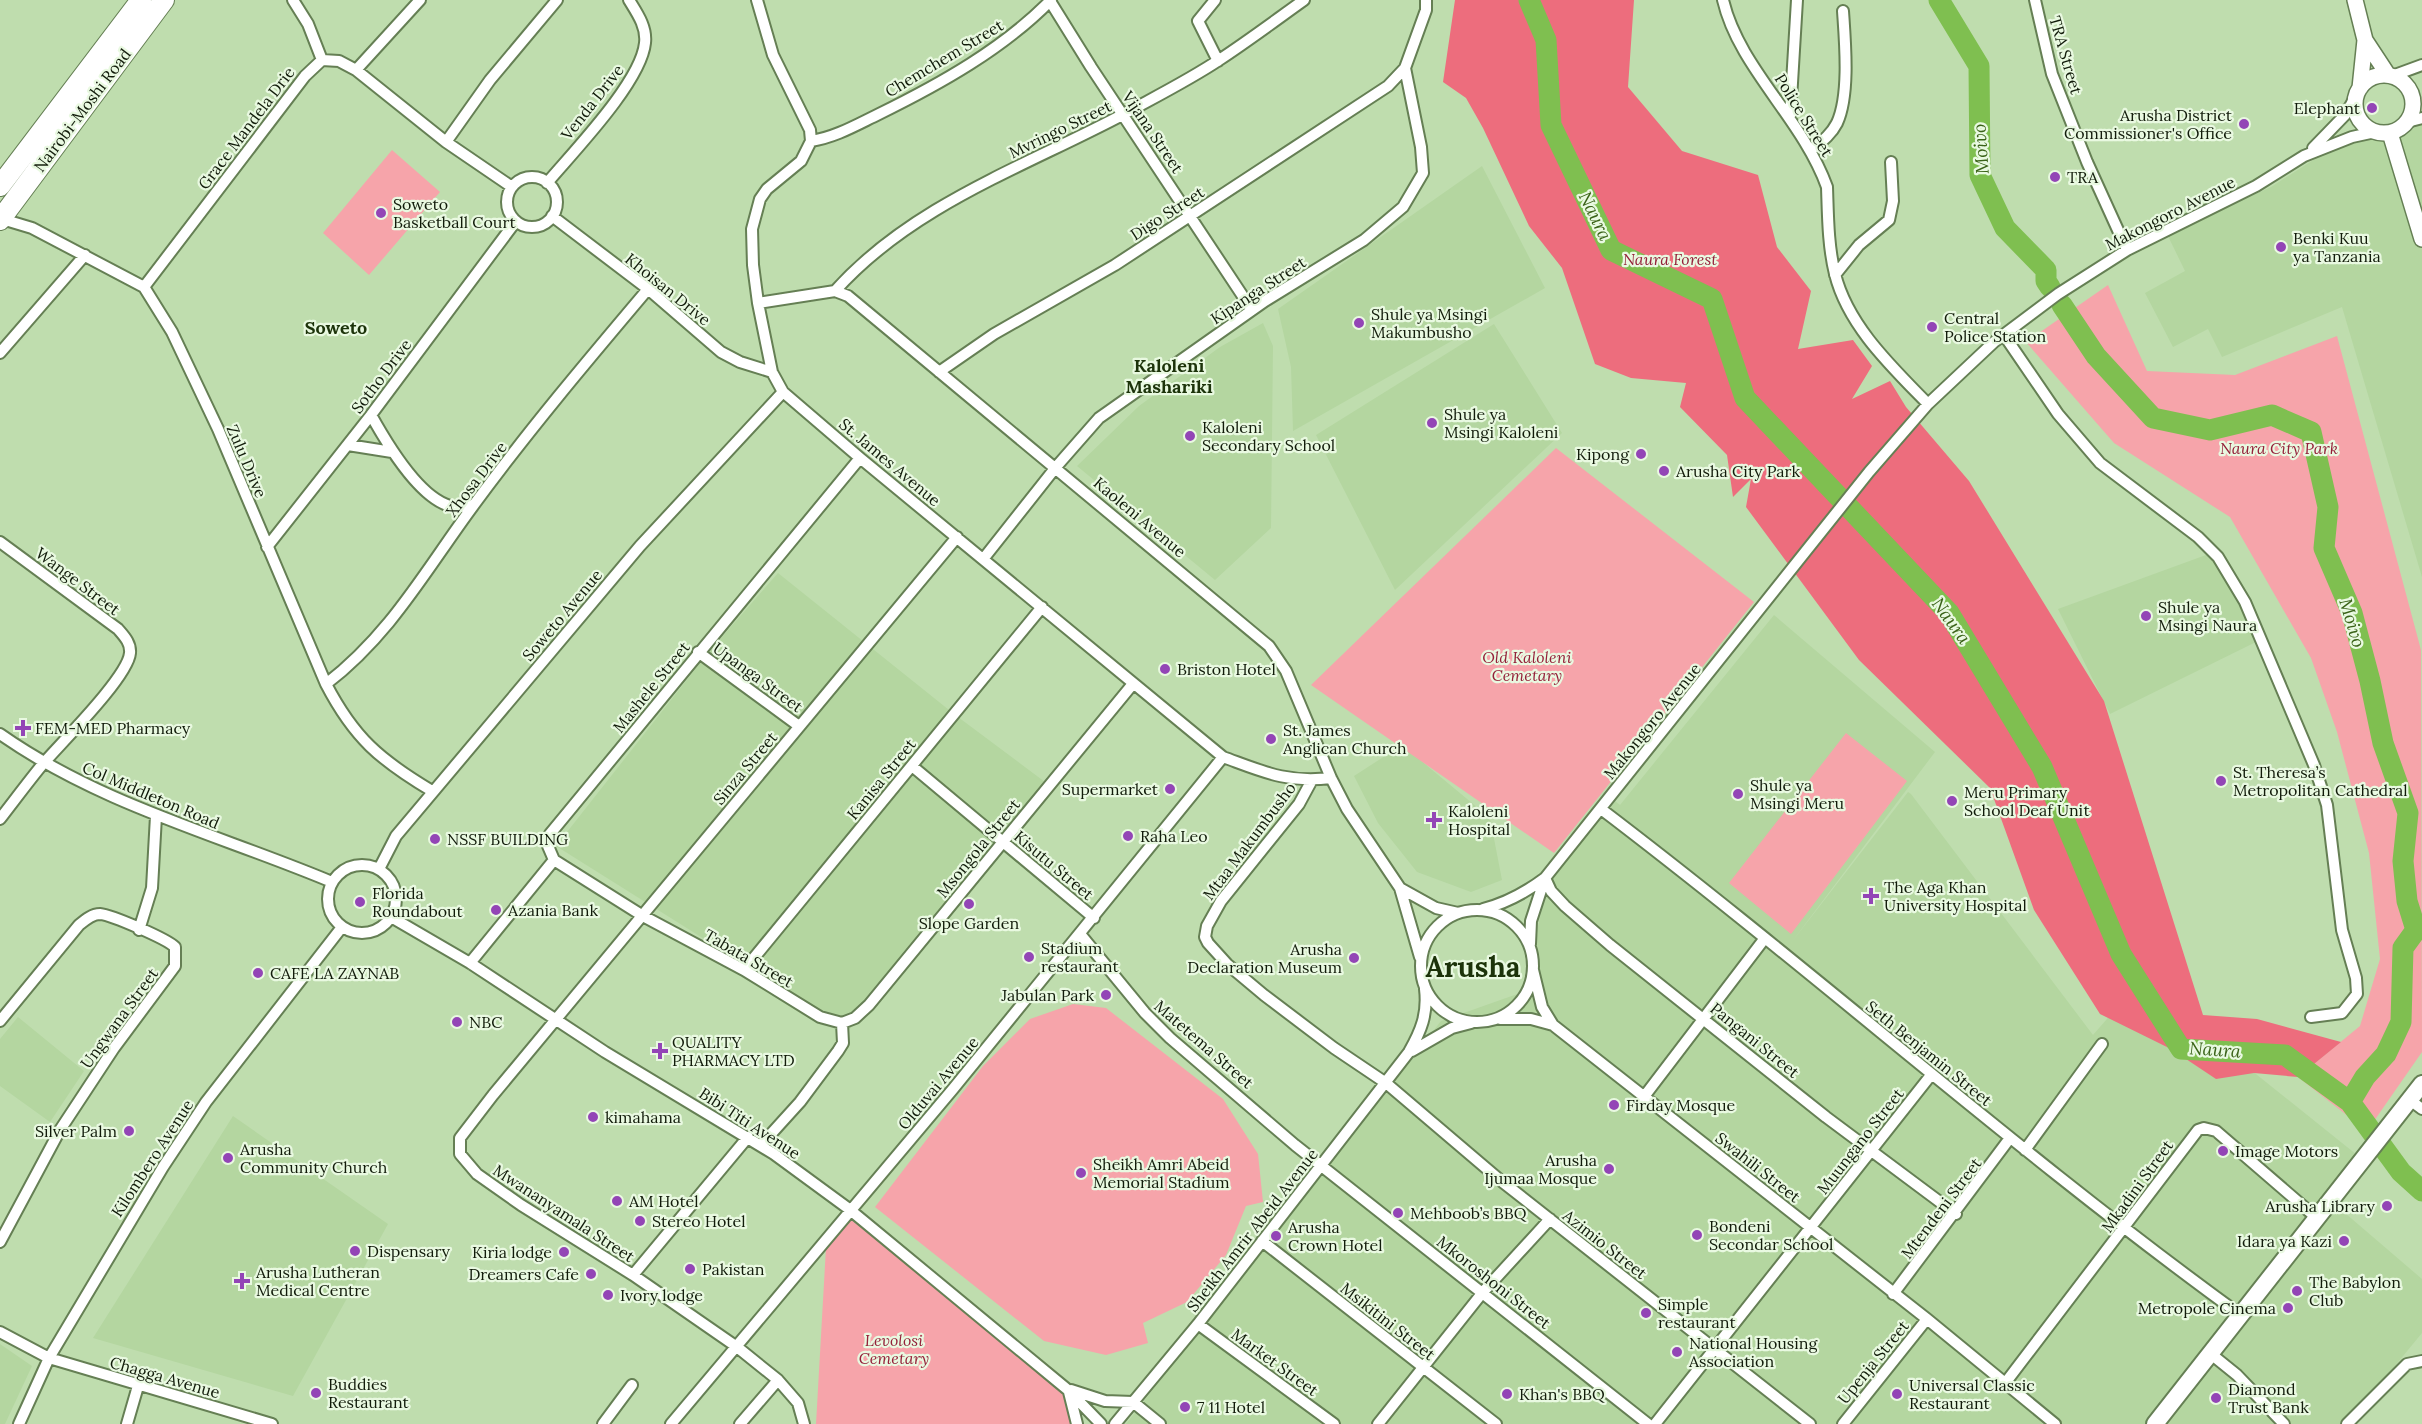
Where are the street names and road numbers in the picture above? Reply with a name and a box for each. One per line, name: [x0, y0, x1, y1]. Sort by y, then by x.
street label: TRA Street: [2045, 13, 2087, 97]
street label: Chemchem Street: [881, 14, 1007, 101]
street label: Nairobi-Moshi Road: [29, 44, 135, 176]
street label: Venda Drive: [556, 60, 628, 145]
street label: Grace Mandela Drie: [193, 63, 299, 193]
street label: Police Street: [1771, 70, 1838, 161]
street label: Vijana Street: [1118, 86, 1188, 177]
street label: Mvringo Street: [1006, 95, 1115, 162]
street label: Makongoro Avenue: [2102, 171, 2239, 254]
street label: Digo Street: [1126, 181, 1208, 244]
street label: Khoisan Drive: [621, 249, 715, 330]
street label: Kipanga Street: [1207, 251, 1310, 328]
street label: Sotho Drive: [347, 335, 416, 417]
street label: St. James Avenue: [835, 414, 945, 510]
street label: Zulu Drive: [223, 421, 271, 501]
street label: Xhosa Drive: [441, 437, 511, 521]
street label: Kaoleni Avenue: [1090, 473, 1190, 562]
street label: Wange Street: [32, 543, 125, 620]
street label: Soweto Avenue: [518, 565, 606, 665]
street label: Mashele Street: [608, 637, 694, 737]
street label: Upanga Street: [709, 638, 807, 717]
street label: Makongoro Avenue: [1599, 659, 1705, 783]
street label: Sinza Street: [709, 727, 782, 809]
street label: Kanisa Street: [842, 734, 920, 824]
street label: Col Middleton Road: [79, 757, 223, 833]
street label: Mtaa Makumbusho: [1198, 778, 1300, 904]
street label: Msongola Street: [932, 794, 1024, 901]
street label: Kisutu Street: [1010, 826, 1098, 905]
street label: Tabata Street: [701, 924, 798, 992]
street label: Ungwana Street: [76, 963, 163, 1072]
street label: Matetema Street: [1150, 996, 1258, 1093]
street label: Seth Benjamin Street: [1862, 996, 1997, 1110]
street label: Pangani Street: [1707, 998, 1804, 1082]
street label: Olduvai Avenue: [893, 1032, 983, 1134]
street label: Bibi Titi Avenue: [696, 1083, 805, 1163]
street label: Muungano Street: [1812, 1083, 1908, 1198]
street label: Kilombero Avenue: [107, 1095, 198, 1221]
street label: Swahili Street: [1711, 1128, 1805, 1207]
street label: Mkadini Street: [2097, 1135, 2178, 1236]
street label: Sheikh Amrir Abeid Avenue: [1182, 1144, 1322, 1316]
street label: Mtendeni Street: [1897, 1153, 1986, 1262]
street label: Mwananyamala Street: [490, 1160, 639, 1267]
street label: Azimio Street: [1558, 1204, 1652, 1283]
street label: Mkoroshoni Street: [1433, 1231, 1555, 1333]
street label: Msikitini Street: [1337, 1278, 1440, 1365]
street label: Upenja Street: [1833, 1315, 1913, 1408]
street label: Market Street: [1228, 1324, 1323, 1401]
street label: Chagga Avenue: [108, 1352, 223, 1402]

